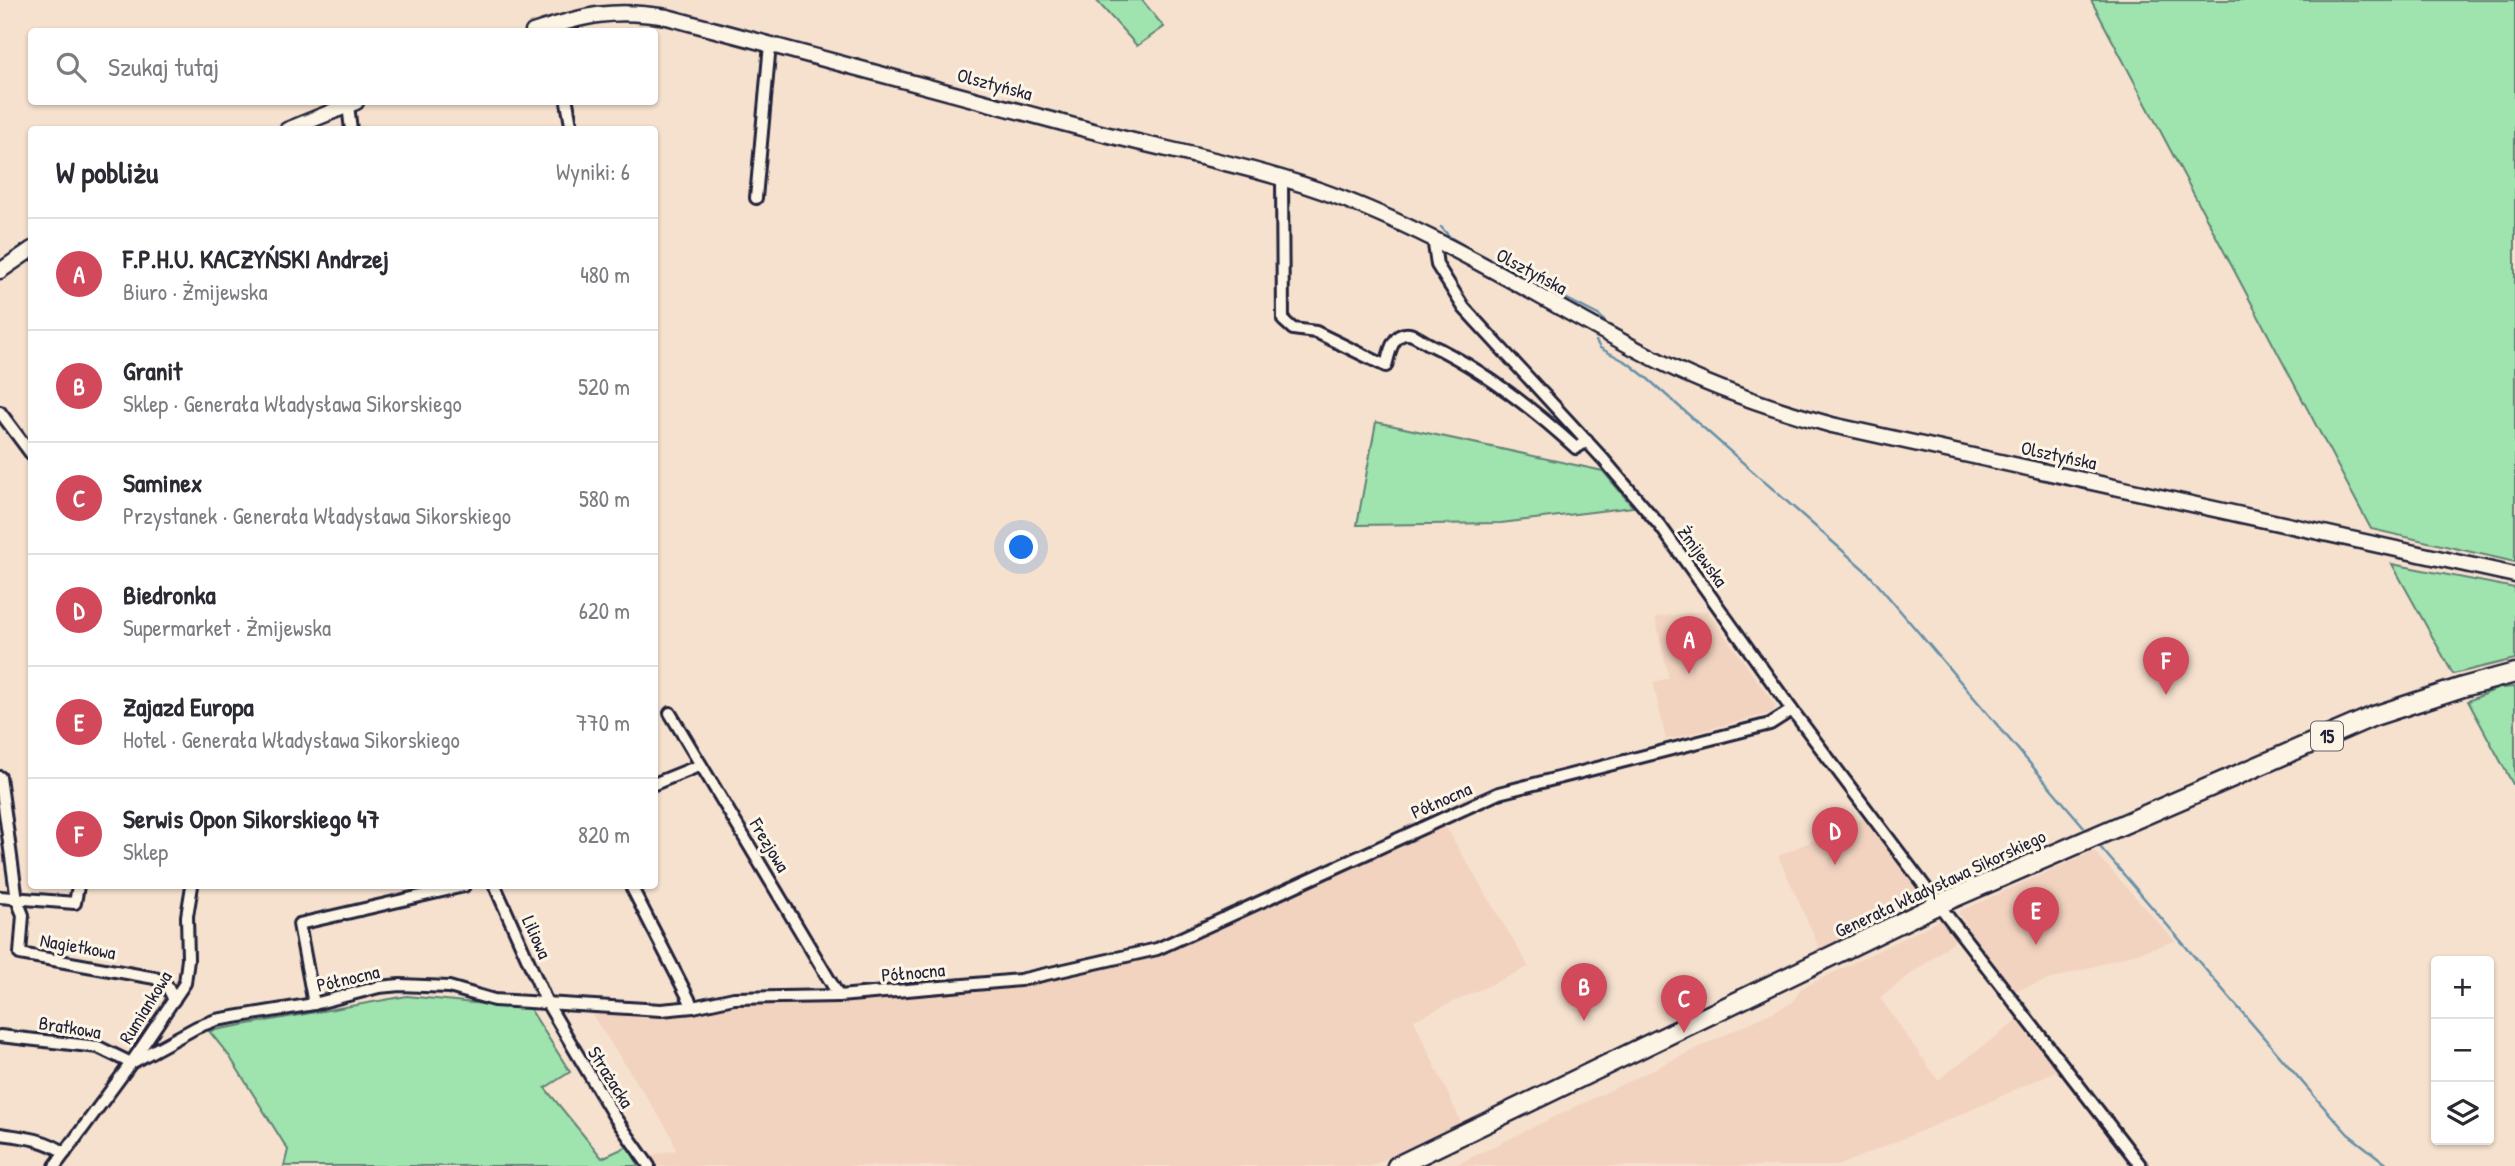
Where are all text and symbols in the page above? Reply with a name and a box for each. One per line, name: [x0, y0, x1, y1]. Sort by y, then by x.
search box: [28, 28, 658, 105]
icon: search: [52, 48, 90, 86]
text: Szukaj tutaj: [108, 49, 219, 84]
street label: Olsztyńska: [955, 61, 1036, 107]
text: W pobliżu: [56, 152, 158, 192]
text: Wyniki: 6: [556, 156, 630, 187]
text: F.P.H.U. KACZYŃSKI Andrzej: [123, 241, 389, 276]
street label: Olsztyńska: [1492, 241, 1573, 301]
text: A: [73, 259, 85, 290]
text: 480 m: [580, 259, 630, 290]
text: Biuro · Żmijewska: [123, 276, 267, 307]
text: Granit: [123, 353, 182, 388]
text: B: [73, 371, 85, 402]
text: 520 m: [578, 371, 630, 402]
text: Sklep · Generała Władysława Sikorskiego: [123, 388, 462, 419]
street label: Olsztyńska: [2019, 434, 2100, 476]
text: Saminex: [123, 465, 202, 500]
text: C: [73, 483, 85, 514]
text: 580 m: [579, 483, 630, 514]
text: Przystanek · Generała Władysława Sikorskiego: [123, 500, 511, 531]
street label: Żmijewska: [1672, 520, 1734, 593]
your location: [1004, 530, 1038, 564]
text: Biedronka: [123, 577, 216, 612]
text: D: [74, 595, 84, 626]
text: 620 m: [579, 595, 630, 626]
text: Supermarket · Żmijewska: [123, 612, 331, 643]
pin: A: [1666, 616, 1712, 674]
pin: F: [2143, 637, 2189, 695]
text: Zajazd Europa: [123, 689, 254, 724]
text: E: [74, 707, 84, 738]
text: 770 m: [576, 707, 630, 738]
road number: 15: [2311, 722, 2343, 750]
text: Hotel · Generała Władysława Sikorskiego: [123, 724, 460, 755]
street label: Północna: [1407, 775, 1476, 825]
text: Serwis Opon Sikorskiego 47: [123, 801, 380, 836]
pin: D: [1812, 807, 1858, 865]
street label: Frezjowa: [743, 812, 796, 877]
text: F: [75, 819, 83, 850]
text: 820 m: [578, 819, 630, 850]
street label: Generała Władysława Sikorskiego: [1830, 822, 2050, 943]
text: Sklep: [123, 836, 168, 867]
pin: E: [2013, 887, 2059, 945]
street label: Liliowa: [516, 911, 558, 963]
street label: Nagietkowa: [38, 927, 118, 966]
street label: Północna: [880, 956, 946, 988]
map controls: [2431, 956, 2494, 1145]
button: +: [2431, 956, 2494, 1019]
street label: Północna: [314, 958, 382, 998]
pin: B: [1561, 963, 1607, 1021]
street label: Rumiankowa: [112, 965, 178, 1048]
pin: C: [1661, 975, 1707, 1033]
street label: Bratkowa: [37, 1009, 104, 1045]
button: −: [2431, 1019, 2494, 1082]
street label: Strażacka: [582, 1041, 640, 1113]
button: layers: [2431, 1082, 2494, 1145]

